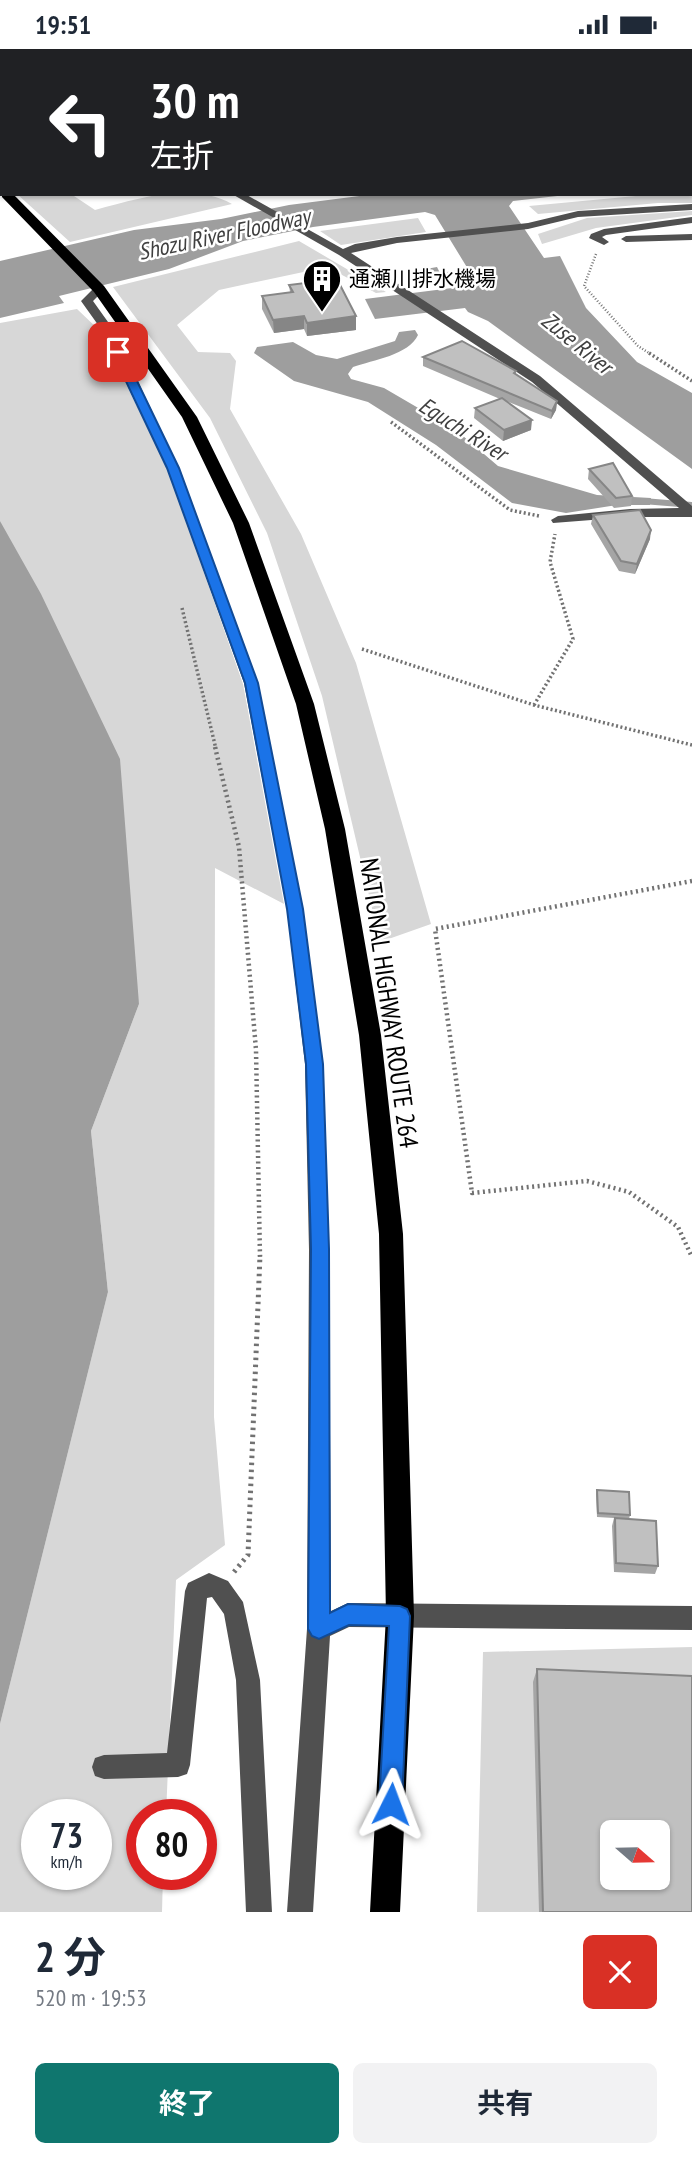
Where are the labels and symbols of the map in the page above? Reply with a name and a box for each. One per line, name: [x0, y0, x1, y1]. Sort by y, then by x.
water label: Shozu River Floodway: [136, 200, 316, 266]
building icon: 通瀬川排水機場: [301, 258, 343, 313]
place label: 通瀬川排水機場: [349, 265, 496, 292]
water label: Zuse River: [536, 305, 621, 382]
pin: [88, 322, 148, 382]
water label: Eguchi River: [414, 390, 516, 469]
street label: NATIONAL HIGHWAY ROUTE 264: [353, 856, 426, 1150]
position arrow: [354, 1767, 428, 1841]
speed limit sign: 80: [126, 1799, 217, 1890]
north arrow: [600, 1820, 670, 1890]

